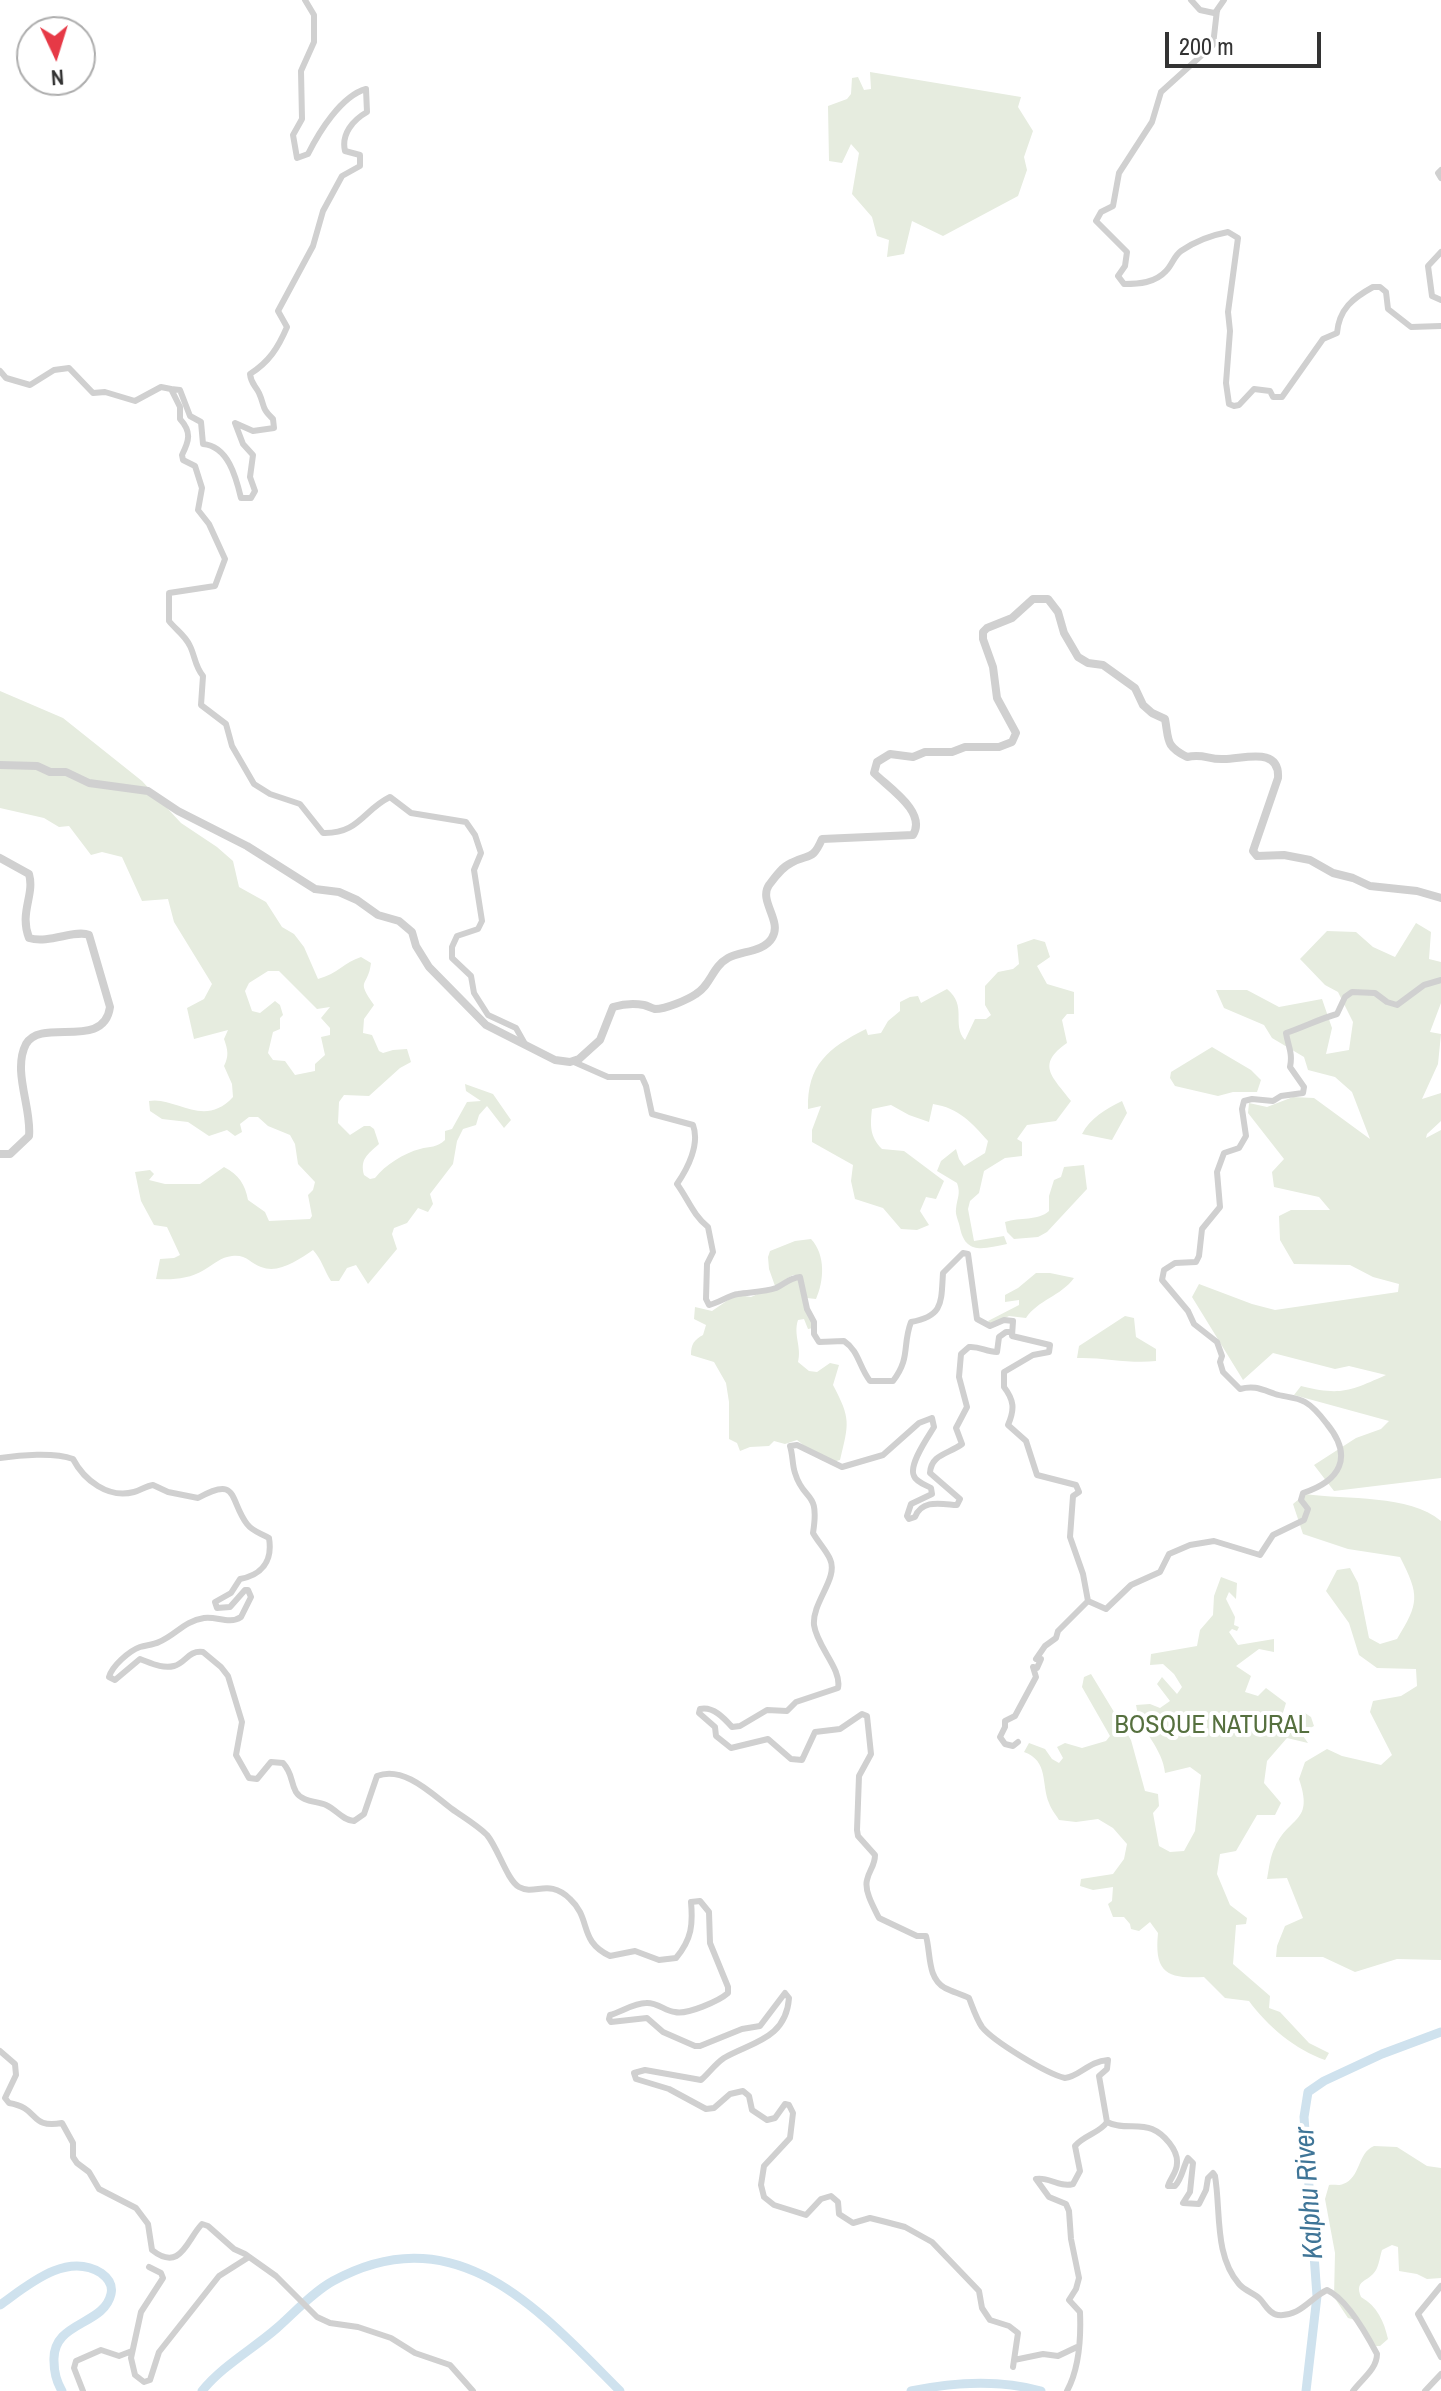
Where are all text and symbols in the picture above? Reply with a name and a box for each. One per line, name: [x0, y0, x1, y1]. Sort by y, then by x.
north arrow: [16, 16, 96, 96]
scale bar: [1169, 16, 1325, 66]
text: 200 m: [1179, 30, 1234, 62]
text: N: [50, 63, 65, 93]
park label: BOSQUE NATURAL: [1114, 1710, 1310, 1742]
water label: Kalphu River: [1289, 2126, 1331, 2260]

